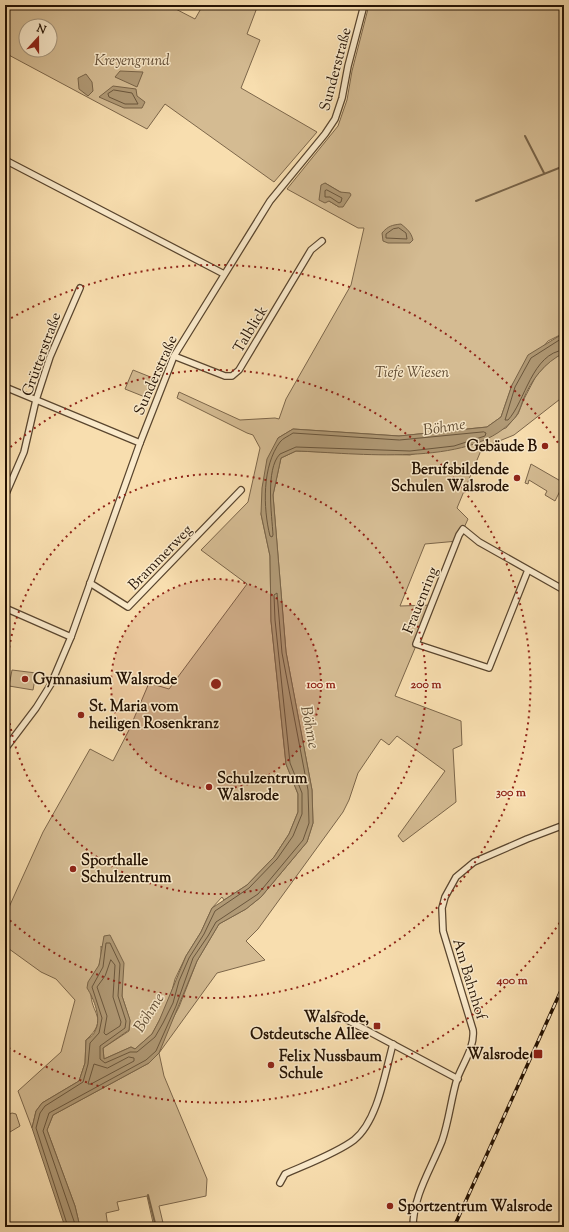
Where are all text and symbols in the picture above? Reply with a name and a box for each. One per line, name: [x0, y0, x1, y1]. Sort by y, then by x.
north arrow: [18, 18, 58, 58]
text: N: [33, 20, 48, 39]
street label: Sunderstraße: [315, 25, 358, 113]
park label: Kreyengrund: [94, 51, 170, 72]
street label: Talblick: [229, 302, 274, 357]
street label: Grütterstraße: [18, 310, 67, 399]
street label: Sunderstraße: [129, 332, 183, 419]
park label: Tiefe Wiesen: [375, 363, 449, 384]
water label: Böhme: [421, 414, 467, 443]
place label: Gebäude B: [466, 437, 538, 458]
marker: Gebäude B: [540, 441, 550, 451]
place label: Berufsbildende Schulen Walsrode: [391, 460, 509, 498]
marker: Berufsbildende Schulen Walsrode: [512, 473, 522, 483]
street label: Brammerweg: [124, 520, 198, 596]
street label: Frauenring: [398, 564, 444, 637]
place label: Gymnasium Walsrode: [33, 670, 177, 691]
marker: Gymnasium Walsrode: [20, 674, 30, 684]
text: 100 m: [305, 676, 336, 694]
text: 200 m: [411, 676, 441, 694]
centre of rings: [209, 677, 223, 691]
place label: St. Maria vom heiligen Rosenkranz: [89, 697, 219, 735]
water label: Böhme: [293, 704, 324, 751]
marker: St. Maria vom heiligen Rosenkranz: [76, 710, 86, 720]
place label: Schulzentrum Walsrode: [217, 769, 308, 807]
marker: Schulzentrum Walsrode: [204, 782, 214, 792]
text: 300 m: [496, 784, 526, 802]
place label: Sporthalle Schulzentrum: [81, 851, 172, 889]
marker: Sporthalle Schulzentrum: [68, 864, 78, 874]
street label: Am Bahnhof: [446, 936, 491, 1023]
text: 400 m: [495, 972, 528, 990]
water label: Böhme: [129, 989, 171, 1038]
place label: Walsrode, Ostdeutsche Allee: [250, 1008, 369, 1046]
marker: Walsrode, Ostdeutsche Allee: [372, 1021, 382, 1031]
place label: Walsrode: [467, 1045, 529, 1066]
place label: Felix Nussbaum Schule: [279, 1047, 383, 1085]
marker: Walsrode: [532, 1048, 544, 1060]
marker: Felix Nussbaum Schule: [266, 1060, 276, 1070]
place label: Sportzentrum Walsrode: [398, 1197, 553, 1218]
marker: Sportzentrum Walsrode: [385, 1201, 395, 1211]

